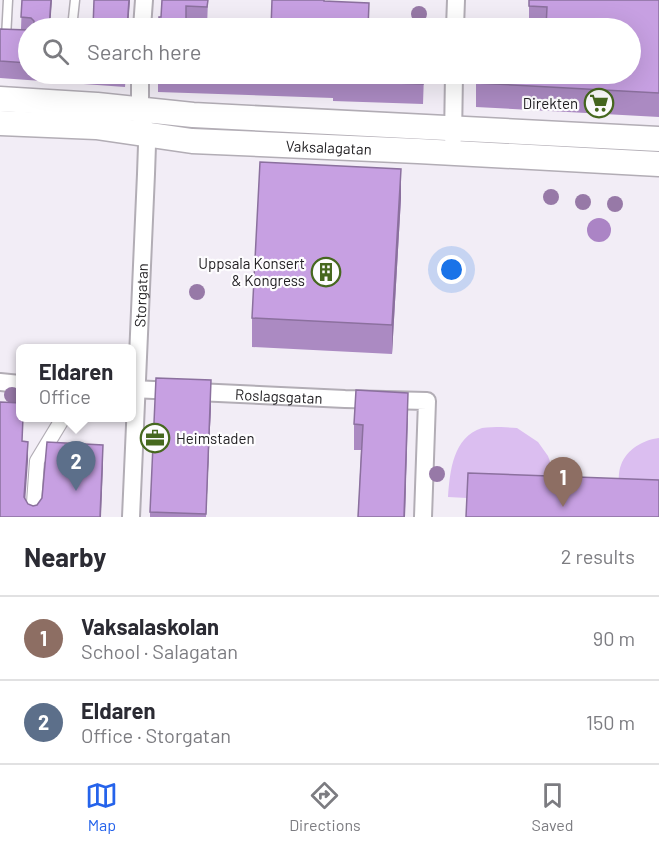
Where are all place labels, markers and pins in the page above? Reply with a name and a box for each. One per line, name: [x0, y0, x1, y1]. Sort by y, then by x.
supermarket icon: Direkten: [583, 87, 615, 119]
place label: Direkten: [523, 94, 578, 112]
place label: Uppsala Konsert & Kongress: [198, 254, 305, 289]
building icon: Uppsala Konsert & Kongress: [310, 256, 342, 288]
office icon: Heimstaden: [139, 422, 171, 454]
place label: Heimstaden: [176, 429, 255, 447]
pin: 2: [56, 442, 96, 491]
pin: 1: [544, 458, 582, 507]

